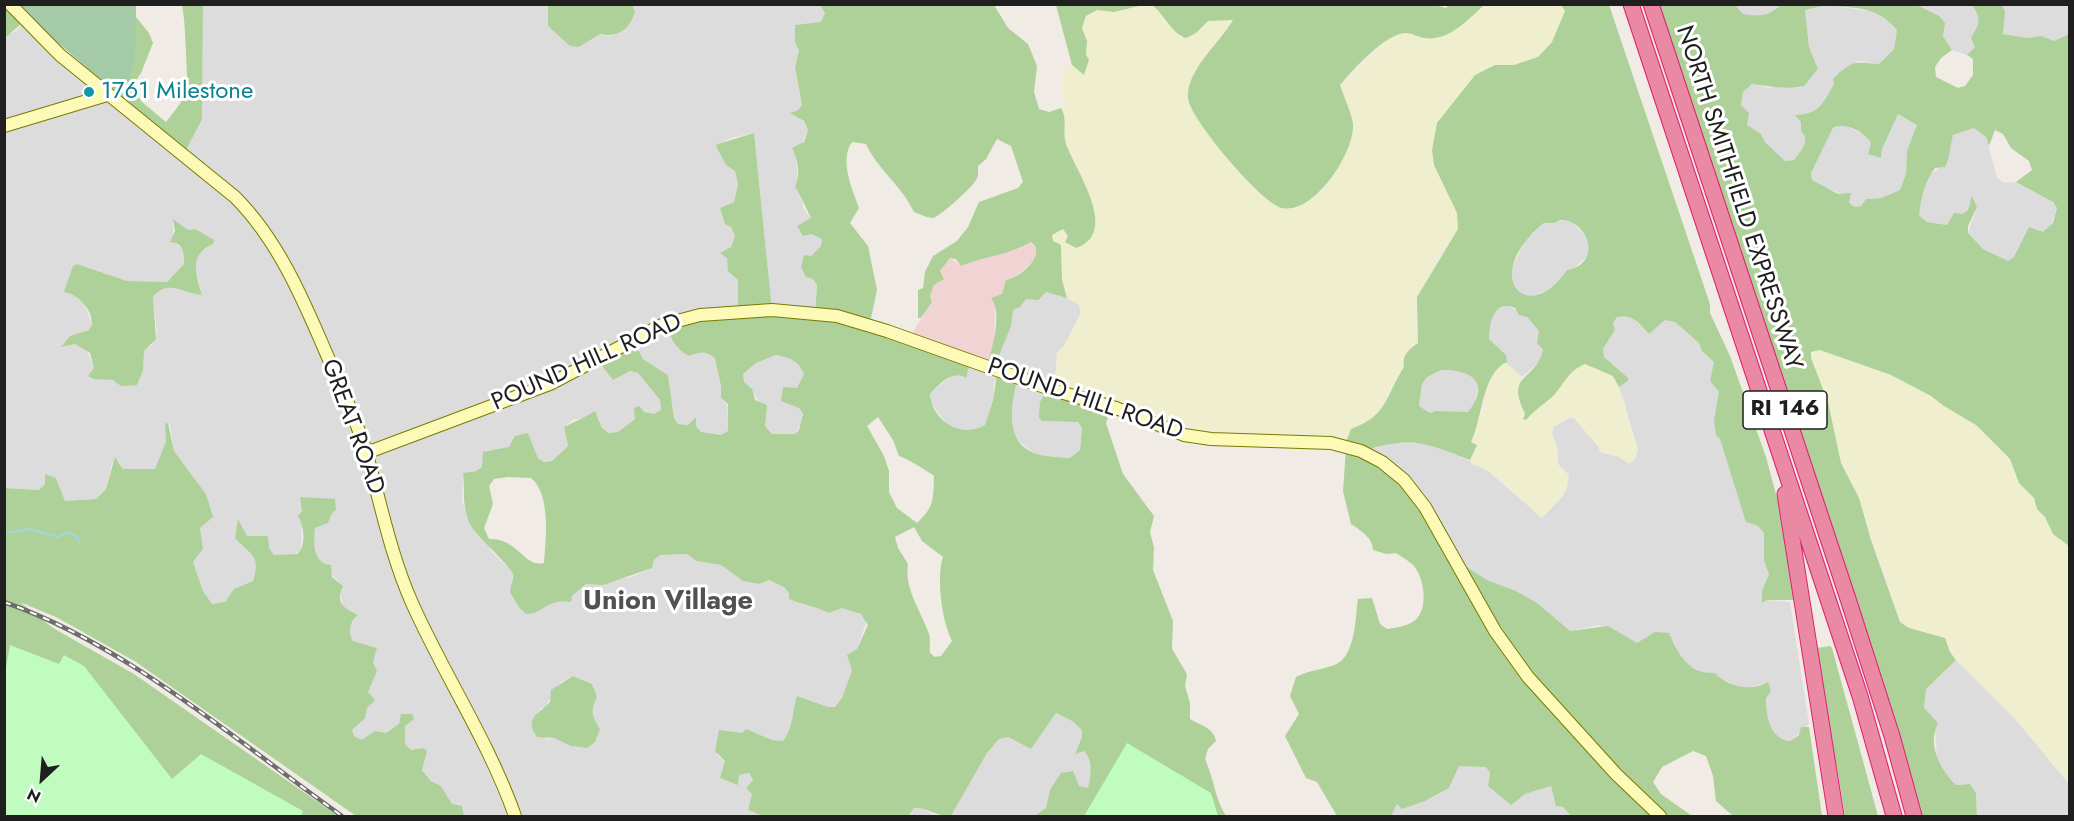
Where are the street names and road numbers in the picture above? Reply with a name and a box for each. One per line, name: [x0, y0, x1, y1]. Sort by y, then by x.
street label: NORTH SMITHFIELD EXPRESSWAY: [1669, 22, 1807, 374]
street label: POUND HILL ROAD: [488, 308, 686, 418]
street label: POUND HILL ROAD: [983, 353, 1187, 447]
street label: GREAT ROAD: [314, 356, 390, 498]
road number: RI 146: [1743, 391, 1827, 429]

